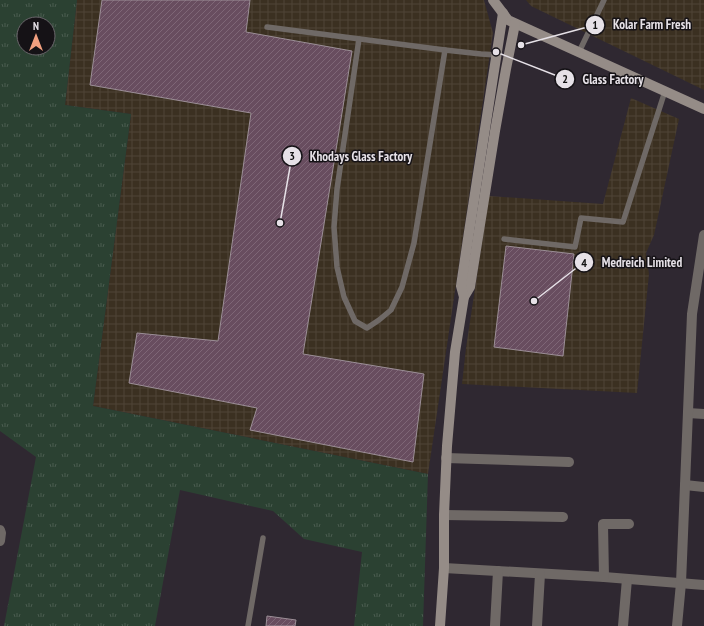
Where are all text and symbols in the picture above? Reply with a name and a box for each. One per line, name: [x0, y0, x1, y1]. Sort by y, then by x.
callout: Kolar Farm Fresh: [585, 12, 699, 37]
north arrow: [16, 16, 56, 56]
text: Kolar Farm Fresh: [613, 16, 691, 33]
text: 1: [592, 17, 598, 32]
text: N: [33, 19, 39, 33]
callout: Glass Factory: [555, 67, 652, 92]
text: 2: [562, 71, 568, 86]
text: Glass Factory: [583, 71, 644, 88]
callout: Khodays Glass Factory: [282, 143, 420, 168]
text: 3: [289, 148, 295, 163]
text: Khodays Glass Factory: [310, 148, 413, 165]
callout: Medreich Limited: [574, 250, 690, 275]
text: Medreich Limited: [602, 254, 682, 271]
text: 4: [581, 255, 587, 270]

